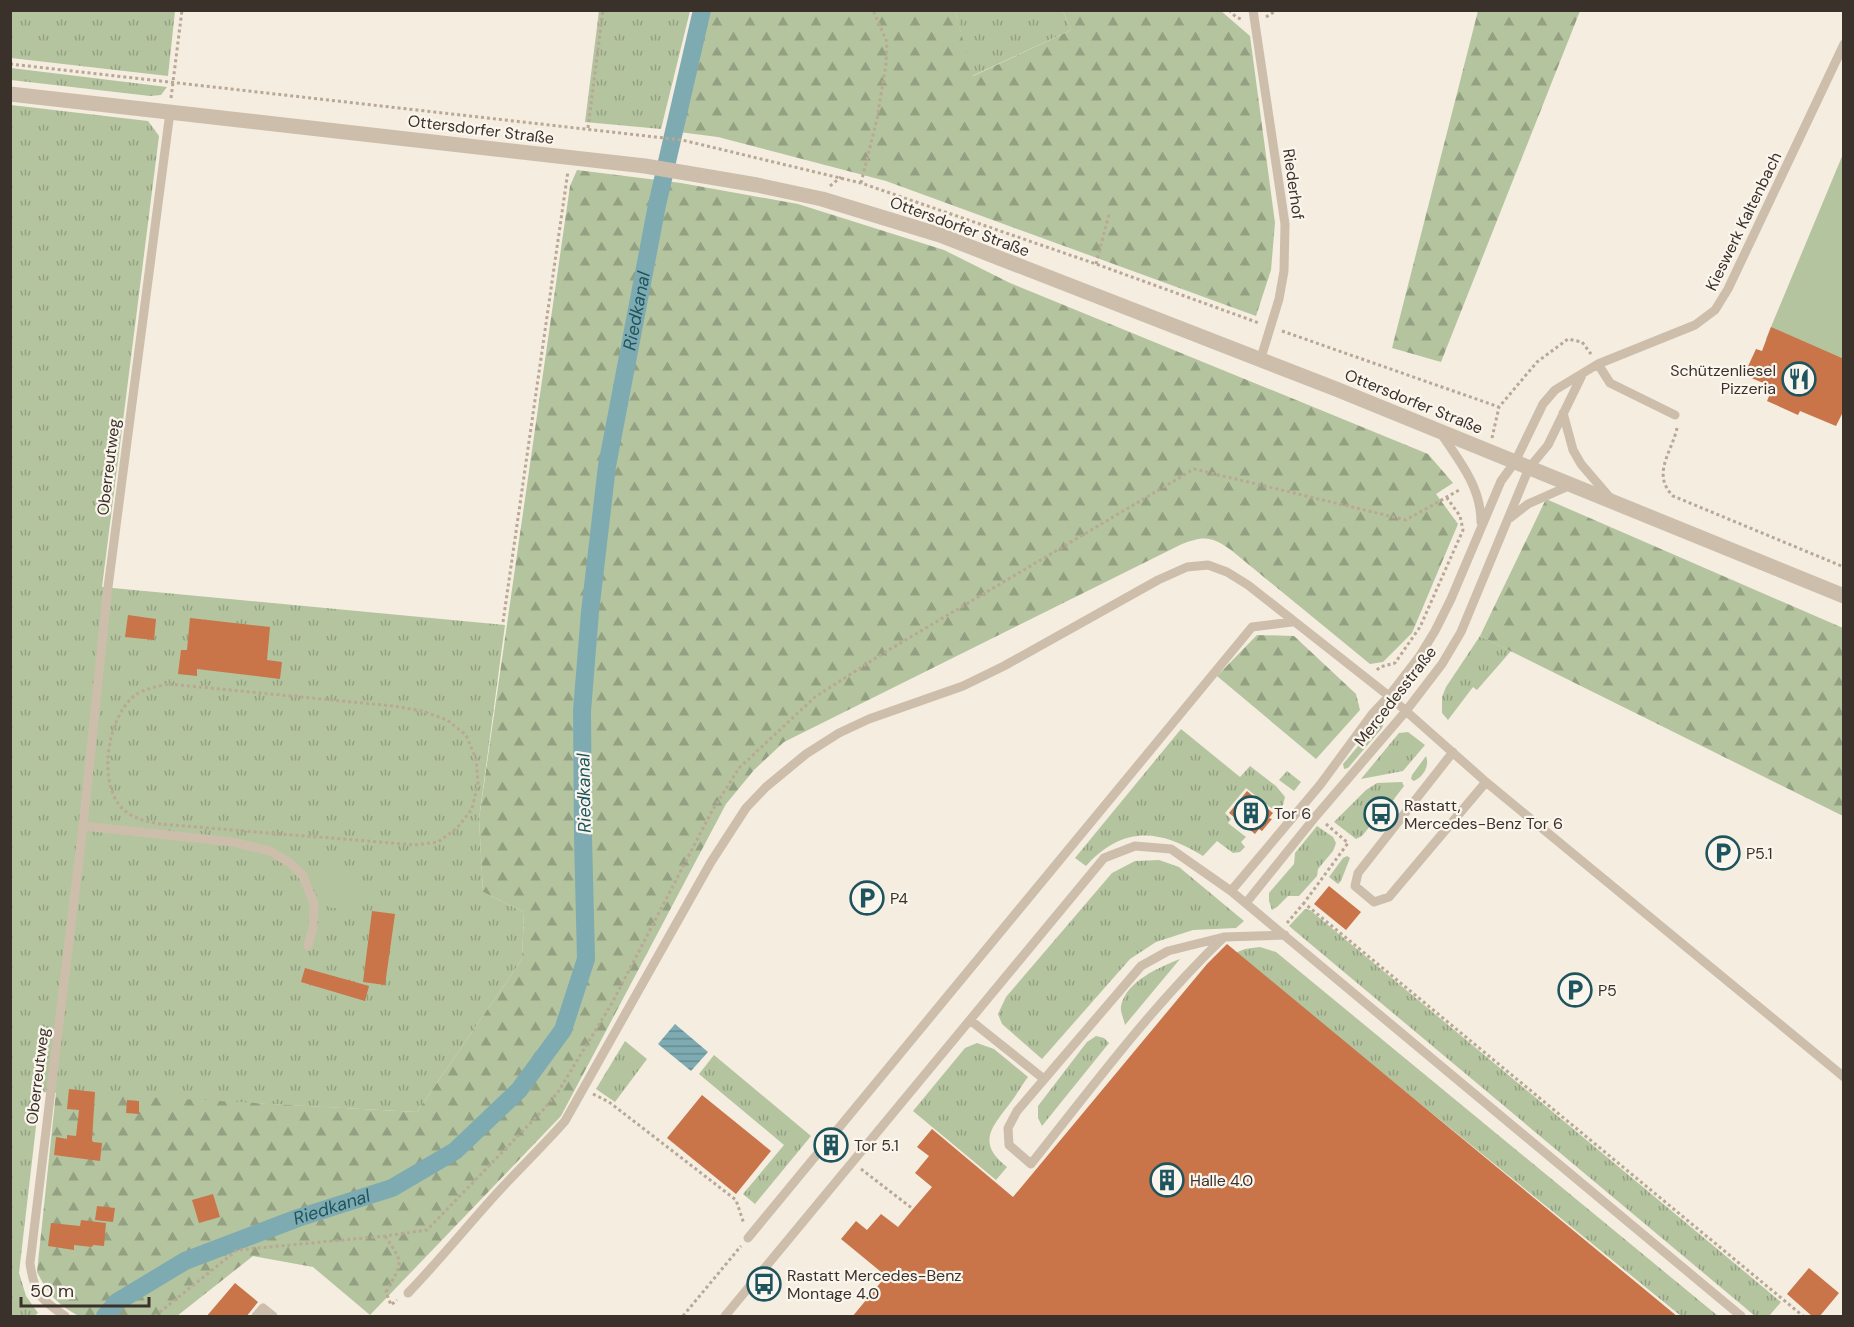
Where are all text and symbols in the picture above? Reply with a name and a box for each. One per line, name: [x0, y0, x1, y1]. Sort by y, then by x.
street label: Ottersdorfer Straße: [407, 110, 555, 149]
street label: Riederhof: [1278, 147, 1309, 221]
street label: Kieswerk Kaltenbach: [1701, 148, 1786, 294]
street label: Ottersdorfer Straße: [887, 191, 1033, 262]
water label: Riedkanal: [617, 269, 656, 352]
place label: Schützenliesel Pizzeria: [1670, 360, 1776, 399]
restaurant icon: Schützenliesel Pizzeria: [1781, 361, 1817, 397]
street label: Ottersdorfer Straße: [1342, 364, 1486, 439]
street label: Oberreutweg: [92, 417, 125, 517]
street label: Mercedesstraße: [1350, 642, 1441, 751]
water label: Riedkanal: [571, 752, 597, 833]
building icon: Tor 6: [1233, 795, 1269, 831]
place label: Rastatt, Mercedes-Benz Tor 6: [1404, 795, 1563, 834]
bus stop icon: Rastatt, Mercedes-Benz Tor 6: [1363, 796, 1399, 832]
place label: Tor 6: [1274, 803, 1311, 824]
parking icon: P5.1: [1705, 835, 1741, 871]
place label: P5.1: [1746, 843, 1773, 864]
parking icon: P4: [849, 880, 885, 916]
place label: P4: [890, 888, 908, 909]
parking icon: P5: [1557, 972, 1593, 1008]
place label: P5: [1598, 980, 1617, 1001]
street label: Oberreutweg: [21, 1026, 54, 1126]
building icon: Tor 5.1: [813, 1127, 849, 1163]
place label: Tor 5.1: [854, 1135, 899, 1156]
building icon: Halle 4.0: [1149, 1162, 1185, 1198]
place label: Halle 4.0: [1190, 1170, 1253, 1191]
water label: Riedkanal: [290, 1183, 374, 1231]
place label: Rastatt Mercedes-Benz Montage 4.0: [787, 1265, 962, 1304]
bus stop icon: Rastatt Mercedes-Benz Montage 4.0: [746, 1266, 782, 1302]
scale bar: [21, 1270, 148, 1308]
text: 50 m: [30, 1279, 74, 1303]

